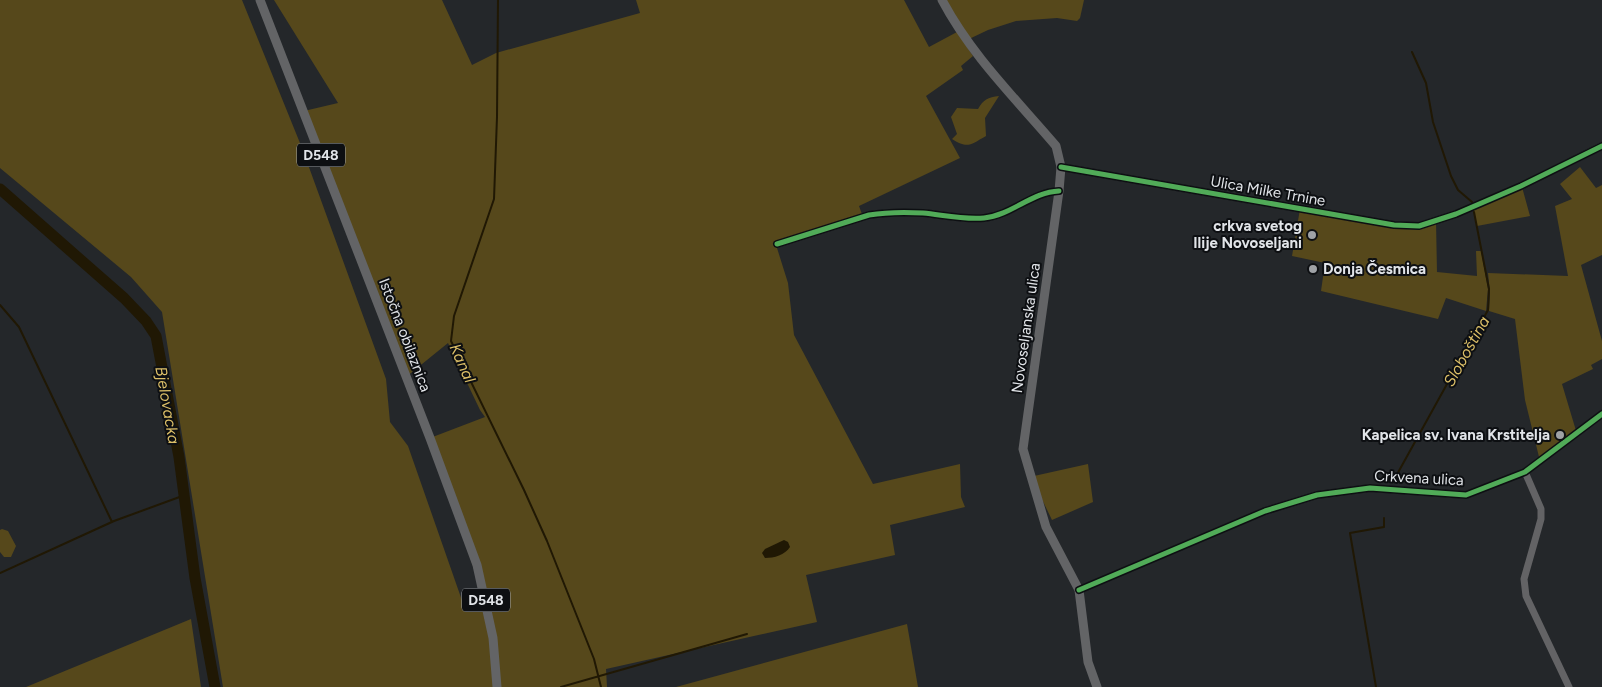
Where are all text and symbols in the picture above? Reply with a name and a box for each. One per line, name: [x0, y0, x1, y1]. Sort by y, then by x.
road number: D548: [297, 144, 345, 166]
street label: Ulica Milke Trnine: [1209, 172, 1327, 210]
place label: crkva svetog Ilije Novoseljani: [1193, 217, 1302, 252]
marker: crkva svetog Ilije Novoseljani: [1306, 229, 1318, 241]
place label: Donja Česmica: [1323, 260, 1426, 278]
street label: Novoseljanska ulica: [1008, 262, 1044, 394]
marker: Donja Česmica: [1307, 263, 1319, 275]
street label: Istočna obilaznica: [375, 276, 435, 394]
water label: Sloboština: [1439, 313, 1493, 390]
water label: Kanal: [446, 341, 480, 386]
water label: Bjelovacka: [151, 365, 184, 445]
place label: Kapelica sv. Ivana Krstitelja: [1362, 426, 1550, 444]
marker: Kapelica sv. Ivana Krstitelja: [1554, 429, 1566, 441]
street label: Crkvena ulica: [1374, 467, 1464, 489]
road number: D548: [462, 588, 510, 612]

